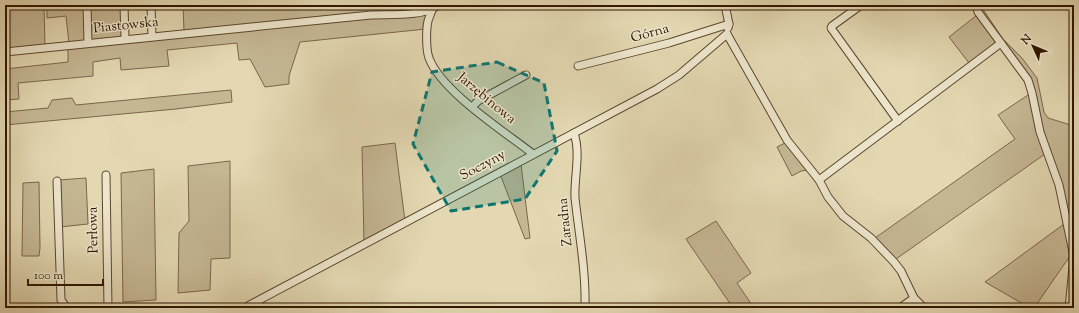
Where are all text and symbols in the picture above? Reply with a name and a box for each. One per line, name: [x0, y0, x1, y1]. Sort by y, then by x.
street label: Piastowska: [92, 13, 160, 39]
street label: Górna: [629, 19, 672, 49]
north arrow: [1013, 26, 1053, 66]
text: N: [1017, 31, 1035, 49]
street label: Jarzębinowa: [452, 68, 520, 130]
street label: Soczyny: [456, 146, 510, 186]
street label: Zaradna: [553, 196, 578, 247]
street label: Perłowa: [84, 206, 104, 254]
scale bar: [28, 261, 103, 287]
text: 100 m: [34, 267, 63, 285]

